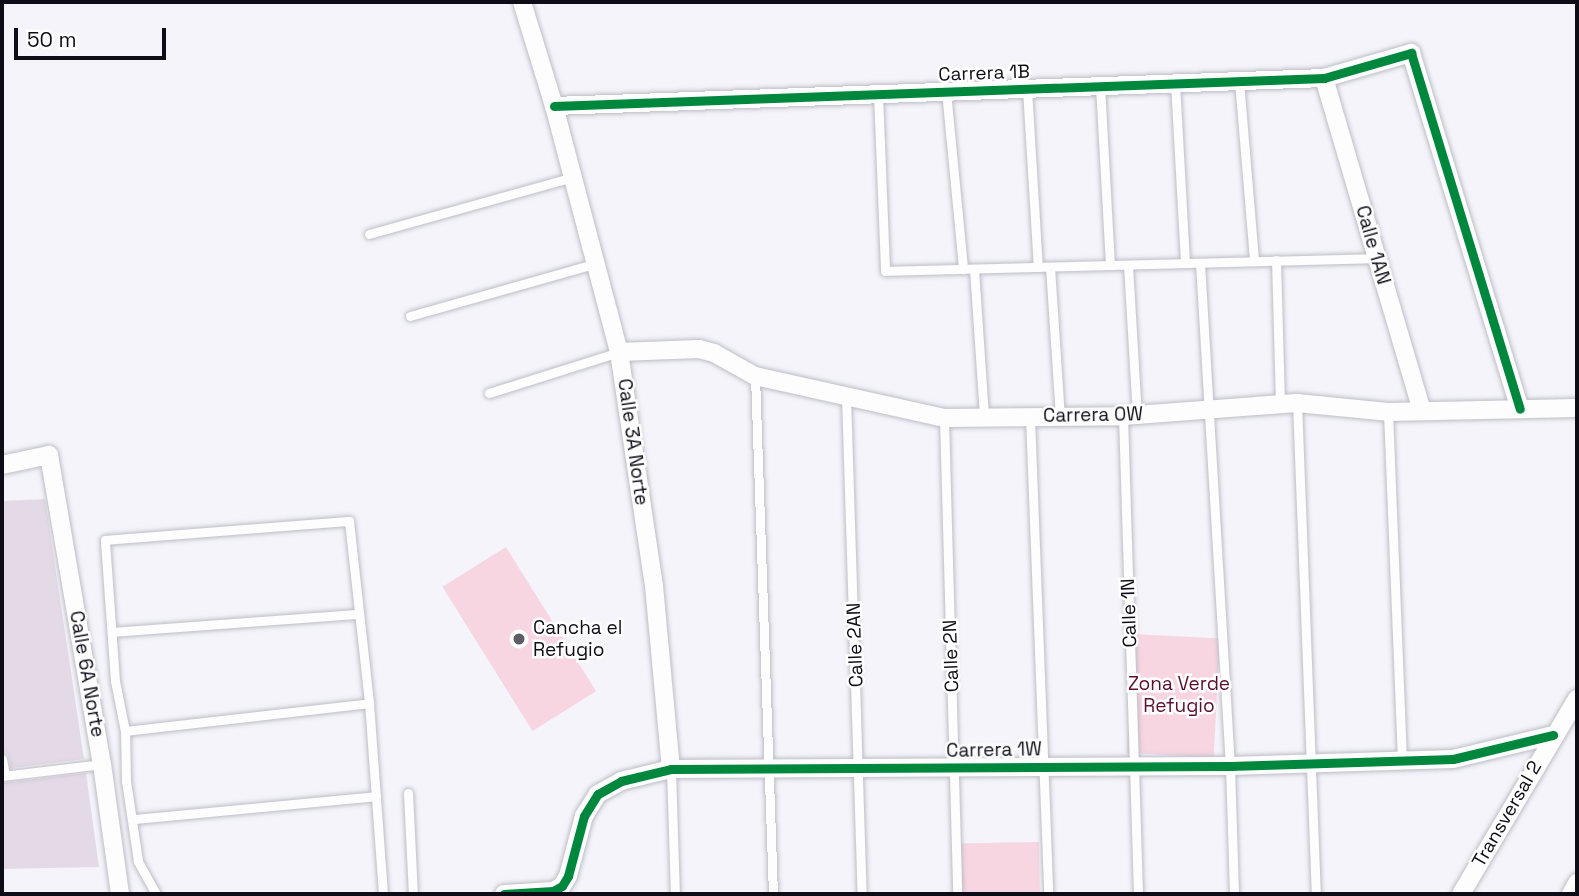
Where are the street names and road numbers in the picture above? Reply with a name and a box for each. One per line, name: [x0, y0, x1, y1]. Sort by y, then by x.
street label: Carrera 1B: [938, 60, 1030, 86]
street label: Calle 1AN: [1351, 203, 1395, 287]
street label: Calle 3A Norte: [613, 377, 653, 507]
street label: Carrera 0W: [1043, 403, 1143, 427]
street label: Calle 1N: [1116, 578, 1142, 648]
street label: Calle 2AN: [842, 602, 868, 688]
street label: Calle 6A Norte: [65, 609, 109, 739]
street label: Calle 2N: [938, 619, 964, 693]
street label: Carrera 1W: [946, 738, 1042, 762]
street label: Transversal 2: [1467, 757, 1547, 871]

